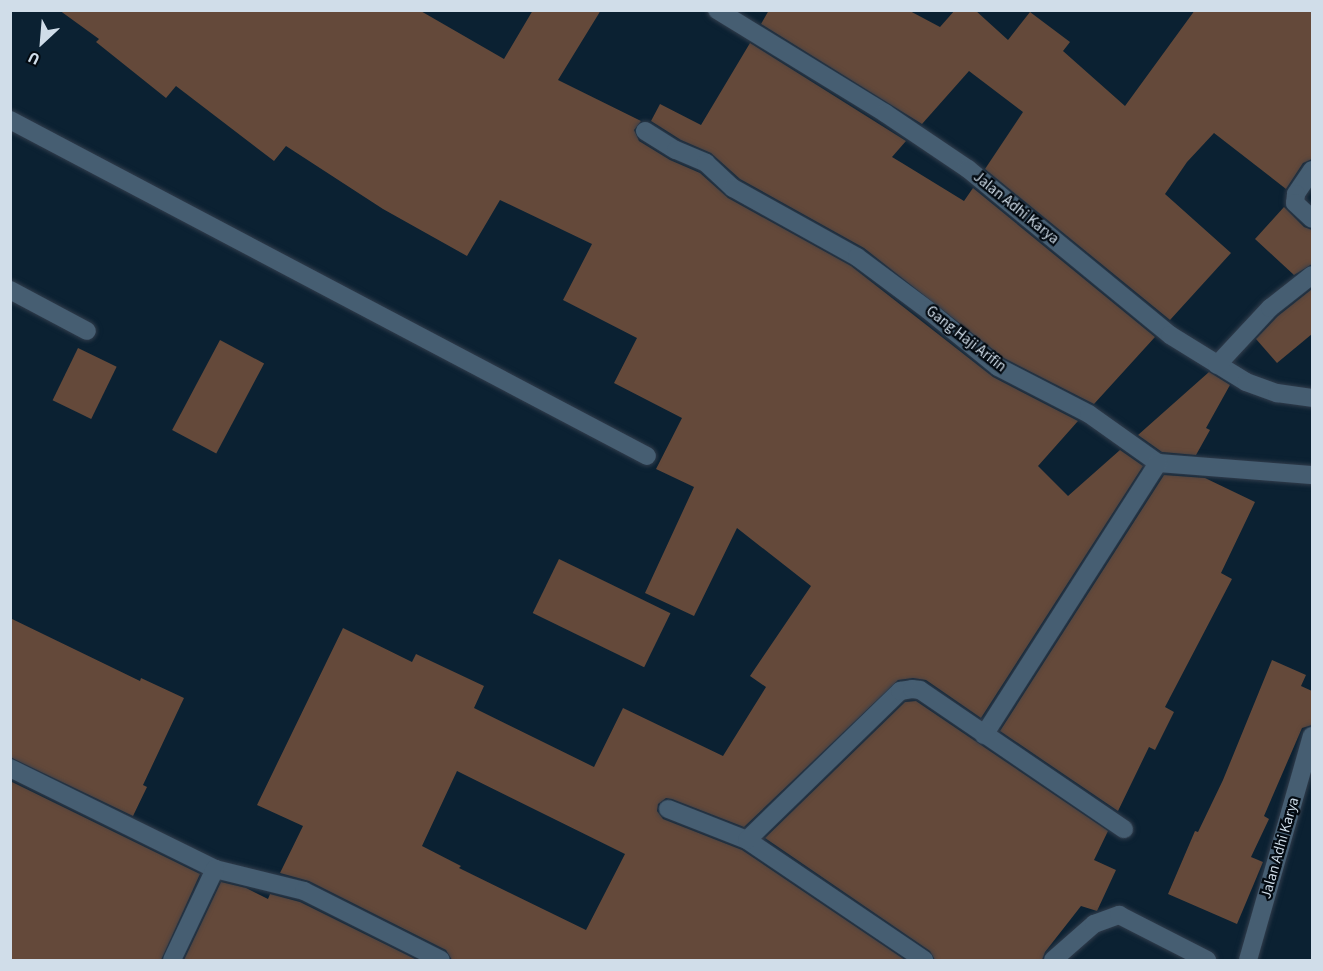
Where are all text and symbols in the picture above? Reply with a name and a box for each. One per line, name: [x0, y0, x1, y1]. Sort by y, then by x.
north arrow: [12, 12, 72, 72]
text: U: [25, 46, 44, 70]
street label: Jalan Adhi Karya: [970, 168, 1062, 248]
street label: Gang Haji Arifin: [922, 302, 1010, 376]
street label: Jalan Adhi Karya: [1257, 795, 1303, 901]

